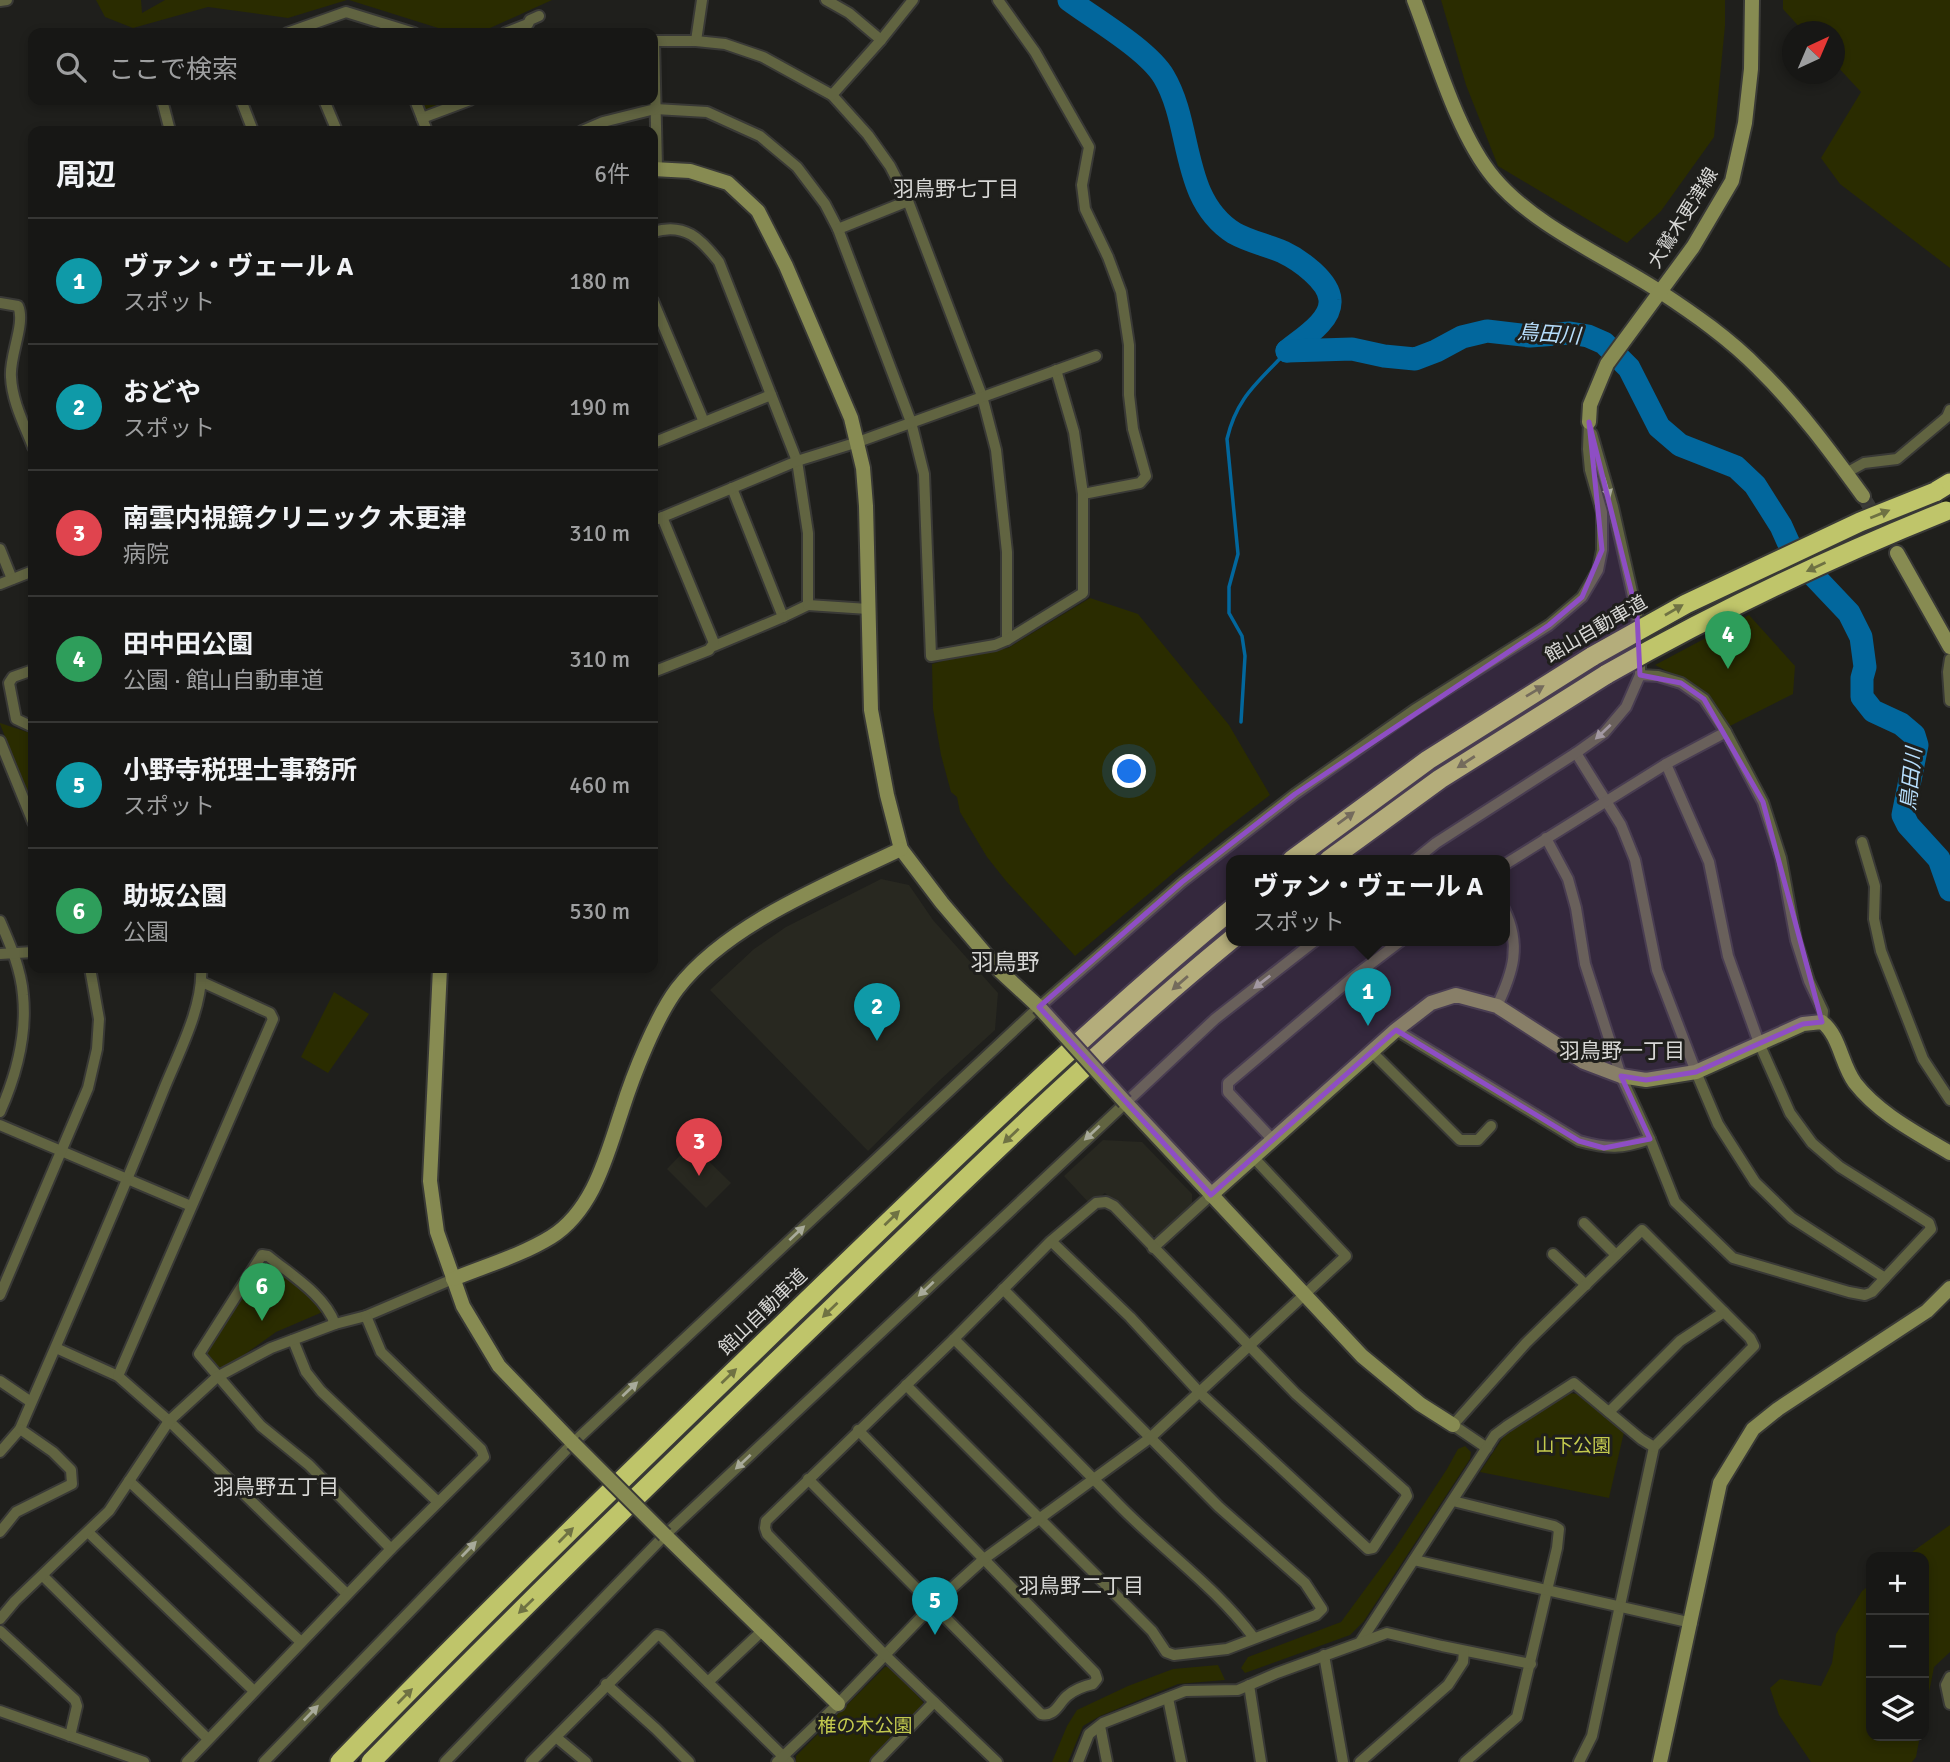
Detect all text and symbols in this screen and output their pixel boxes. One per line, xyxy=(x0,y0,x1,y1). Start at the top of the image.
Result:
north arrow xyxy=(1782,21,1845,84)
search box xyxy=(28,28,658,105)
icon: search xyxy=(52,48,90,86)
text: ここで検索 xyxy=(108,54,238,86)
text: 周辺 xyxy=(56,157,116,194)
text: 6件 xyxy=(595,160,630,189)
street label: 大鷲木更津線 xyxy=(1643,163,1723,273)
district label: 羽鳥野七丁目 xyxy=(893,176,1019,202)
text: ヴァン・ヴェール A xyxy=(123,251,353,283)
text: 1 xyxy=(73,267,85,296)
text: 180 m xyxy=(569,267,630,296)
text: スポット xyxy=(123,288,215,317)
water label: 鳥田川 xyxy=(1517,319,1583,349)
text: おどや xyxy=(123,377,201,409)
text: 2 xyxy=(73,393,85,422)
text: 190 m xyxy=(569,393,630,422)
text: スポット xyxy=(123,414,215,443)
one-way arrow xyxy=(1603,478,1613,499)
text: 南雲内視鏡クリニック 木更津 xyxy=(123,503,467,535)
one-way arrow xyxy=(1870,508,1890,520)
text: 3 xyxy=(73,519,85,548)
text: 310 m xyxy=(569,519,630,548)
text: 病院 xyxy=(123,540,169,569)
one-way arrow xyxy=(1806,561,1826,573)
street label: 館山自動車道 xyxy=(1541,590,1651,668)
one-way arrow xyxy=(1664,604,1684,616)
pin: 4 xyxy=(1705,611,1751,669)
text: 田中田公園 xyxy=(123,629,253,661)
text: 4 xyxy=(73,645,85,674)
text: 310 m xyxy=(569,645,630,674)
text: 公園 · 館山自動車道 xyxy=(123,666,324,695)
one-way arrow xyxy=(1525,685,1544,698)
one-way arrow xyxy=(1595,723,1612,739)
water label: 鳥田川 xyxy=(1895,744,1927,812)
your location xyxy=(1112,754,1146,788)
text: 小野寺税理士事務所 xyxy=(123,755,357,787)
one-way arrow xyxy=(1456,756,1476,769)
text: 5 xyxy=(73,771,85,800)
text: 460 m xyxy=(569,771,630,800)
text: スポット xyxy=(123,792,215,821)
one-way arrow xyxy=(1337,812,1355,826)
popup xyxy=(1226,855,1510,946)
text: ヴァン・ヴェール A xyxy=(1253,871,1483,903)
text: 助坂公園 xyxy=(123,881,227,913)
text: 6 xyxy=(73,897,85,926)
text: 530 m xyxy=(569,897,630,926)
text: スポット xyxy=(1253,908,1345,937)
text: 公園 xyxy=(123,918,169,947)
district label: 羽鳥野 xyxy=(971,948,1040,977)
pin: 1 xyxy=(1345,968,1391,1026)
one-way arrow xyxy=(1171,975,1188,990)
one-way arrow xyxy=(1253,975,1271,989)
pin: 2 xyxy=(854,983,900,1041)
district label: 羽鳥野一丁目 xyxy=(1559,1038,1685,1064)
pin: 3 xyxy=(676,1118,722,1176)
one-way arrow xyxy=(1083,1125,1101,1141)
one-way arrow xyxy=(1002,1128,1020,1144)
one-way arrow xyxy=(883,1210,900,1226)
one-way arrow xyxy=(788,1226,805,1242)
pin: 6 xyxy=(239,1263,285,1321)
street label: 館山自動車道 xyxy=(714,1264,812,1360)
one-way arrow xyxy=(918,1281,935,1297)
one-way arrow xyxy=(821,1302,838,1319)
one-way arrow xyxy=(720,1368,737,1385)
one-way arrow xyxy=(621,1381,638,1397)
park label: 山下公園 xyxy=(1535,1434,1611,1458)
one-way arrow xyxy=(735,1453,752,1469)
district label: 羽鳥野五丁目 xyxy=(213,1474,339,1500)
one-way arrow xyxy=(558,1527,575,1544)
one-way arrow xyxy=(461,1541,478,1558)
map controls xyxy=(1866,1552,1929,1741)
button: + xyxy=(1866,1552,1929,1615)
district label: 羽鳥野二丁目 xyxy=(1018,1573,1144,1599)
pin: 5 xyxy=(912,1577,958,1635)
one-way arrow xyxy=(518,1597,535,1613)
button: − xyxy=(1866,1615,1929,1678)
button: layers xyxy=(1866,1678,1929,1741)
one-way arrow xyxy=(396,1687,413,1704)
one-way arrow xyxy=(303,1705,319,1722)
park label: 椎の木公園 xyxy=(817,1714,913,1738)

